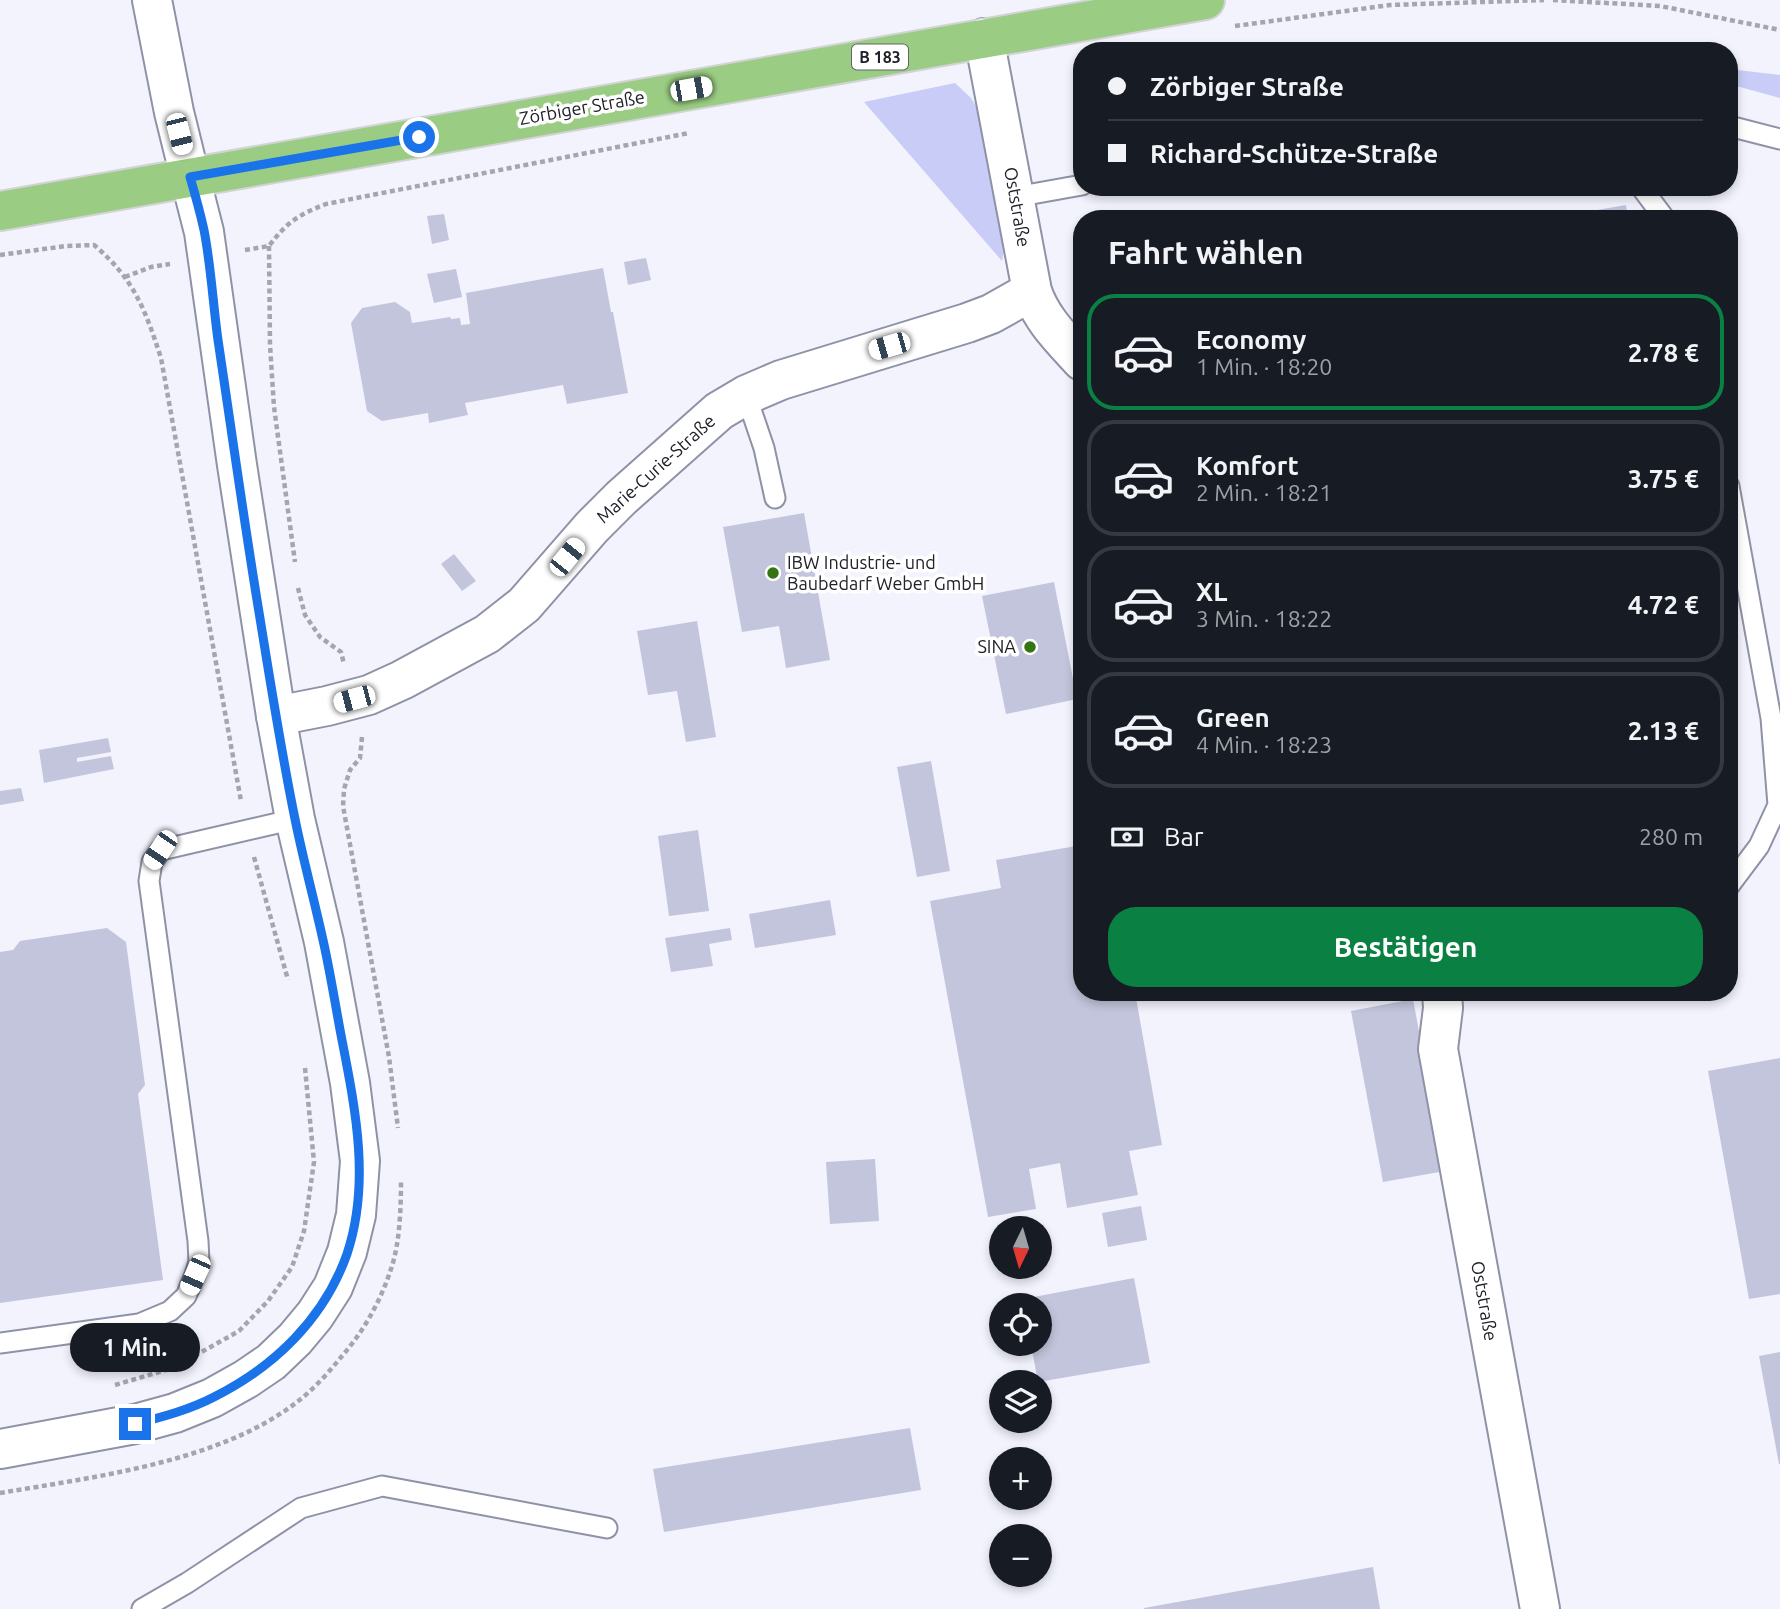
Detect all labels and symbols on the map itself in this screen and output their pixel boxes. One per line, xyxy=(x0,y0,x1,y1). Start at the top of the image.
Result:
road number: B 183 xyxy=(852,44,908,69)
car xyxy=(669,75,714,103)
street label: Zörbiger Straße xyxy=(518,86,646,128)
car xyxy=(164,111,195,157)
route start xyxy=(403,121,435,153)
street label: Oststraße xyxy=(1001,165,1035,248)
car xyxy=(866,330,913,362)
street label: Marie-Curie-Straße xyxy=(592,410,719,527)
car xyxy=(546,534,589,580)
place label: IBW Industrie- und Baubedarf Weber GmbH xyxy=(787,552,984,593)
marker: IBW Industrie- und Baubedarf Weber GmbH xyxy=(765,565,781,581)
place label: SINA xyxy=(977,636,1016,656)
marker: SINA xyxy=(1022,639,1038,655)
car xyxy=(331,683,378,715)
car xyxy=(140,827,181,873)
north arrow xyxy=(989,1216,1052,1279)
car xyxy=(177,1252,214,1298)
street label: Oststraße xyxy=(1468,1259,1502,1342)
callout: 1 Min. xyxy=(70,1322,200,1372)
route end xyxy=(119,1408,151,1440)

